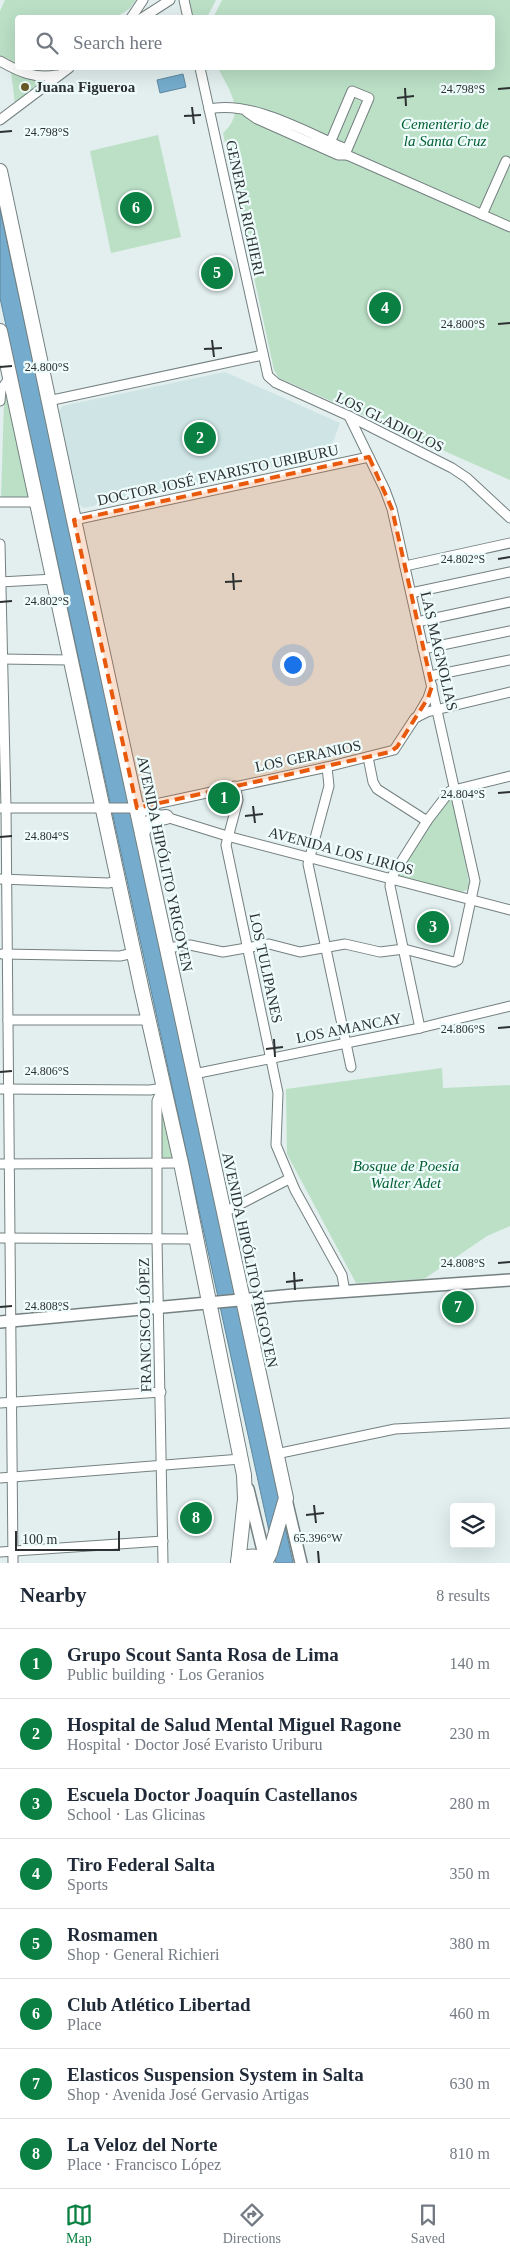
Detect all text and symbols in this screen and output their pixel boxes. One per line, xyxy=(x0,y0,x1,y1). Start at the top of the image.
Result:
search box xyxy=(15,15,495,70)
icon: search xyxy=(33,29,61,57)
text: Search here xyxy=(73,32,162,53)
place label: Juana Figueroa xyxy=(35,79,136,95)
marker: Juana Figueroa xyxy=(19,81,31,93)
text: 24.798°S xyxy=(441,82,485,96)
park label: Cementerio de la Santa Cruz xyxy=(401,116,489,149)
text: 24.798°S xyxy=(25,125,69,139)
street label: GENERAL RICHIERI xyxy=(223,139,267,277)
pin: 6 xyxy=(120,189,152,227)
pin: 5 xyxy=(201,254,233,292)
pin: 4 xyxy=(369,289,401,327)
text: 24.800°S xyxy=(441,317,485,331)
text: 24.800°S xyxy=(25,360,69,374)
street label: LOS GLADIOLOS xyxy=(333,389,447,455)
pin: 2 xyxy=(184,419,216,457)
street label: DOCTOR JOSÉ EVARISTO URIBURU xyxy=(96,442,340,508)
text: 24.802°S xyxy=(441,552,485,566)
street label: LAS MAGNOLIAS xyxy=(417,590,461,712)
text: 24.802°S xyxy=(25,594,69,608)
your location xyxy=(280,652,306,678)
street label: LOS GERANIOS xyxy=(254,737,362,775)
street label: AVENIDA HIPÓLITO YRIGOYEN xyxy=(134,755,196,973)
pin: 1 xyxy=(208,779,240,817)
text: 24.804°S xyxy=(441,787,485,801)
street label: AVENIDA LOS LIRIOS xyxy=(267,824,415,878)
text: 24.804°S xyxy=(25,829,69,843)
pin: 3 xyxy=(417,908,449,946)
street label: LOS TULIPANES xyxy=(247,912,285,1024)
street label: LOS AMANCAY xyxy=(295,1010,403,1046)
text: 24.806°S xyxy=(441,1022,485,1036)
text: 24.806°S xyxy=(25,1064,69,1078)
street label: AVENIDA HIPÓLITO YRIGOYEN xyxy=(219,1151,281,1369)
park label: Bosque de Poesía Walter Adet xyxy=(353,1158,459,1191)
text: 24.808°S xyxy=(441,1256,485,1270)
street label: FRANCISCO LÓPEZ xyxy=(136,1258,154,1392)
pin: 7 xyxy=(442,1288,474,1326)
text: 24.808°S xyxy=(25,1299,69,1313)
pin: 8 xyxy=(180,1499,212,1537)
map controls xyxy=(450,1503,495,1548)
button: layers xyxy=(450,1503,495,1548)
scale bar xyxy=(15,1528,120,1551)
text: 65.396°W xyxy=(293,1531,343,1545)
text: 100 m xyxy=(22,1532,57,1547)
text: Nearby xyxy=(20,1583,87,1607)
text: 8 results xyxy=(436,1587,490,1604)
text: Grupo Scout Santa Rosa de Lima xyxy=(67,1644,339,1665)
text: 1 xyxy=(32,1655,40,1672)
text: 140 m xyxy=(450,1655,490,1672)
text: Public building · Los Geranios xyxy=(67,1666,264,1683)
text: Hospital de Salud Mental Miguel Ragone xyxy=(67,1714,401,1735)
text: 2 xyxy=(32,1725,40,1742)
text: 230 m xyxy=(450,1725,490,1742)
text: Hospital · Doctor José Evaristo Uriburu xyxy=(67,1736,323,1753)
text: Escuela Doctor Joaquín Castellanos xyxy=(67,1784,357,1805)
text: 3 xyxy=(32,1795,40,1812)
text: 280 m xyxy=(450,1795,490,1812)
text: School · Las Glicinas xyxy=(67,1806,205,1823)
text: Tiro Federal Salta xyxy=(67,1854,215,1875)
text: 4 xyxy=(32,1865,40,1882)
text: 350 m xyxy=(450,1865,490,1882)
text: Sports xyxy=(67,1876,108,1893)
text: Rosmamen xyxy=(67,1924,158,1945)
text: 5 xyxy=(32,1935,40,1952)
text: 380 m xyxy=(450,1935,490,1952)
text: Shop · General Richieri xyxy=(67,1946,219,1963)
text: Club Atlético Libertad xyxy=(67,1994,251,2015)
text: 6 xyxy=(32,2005,40,2022)
text: 460 m xyxy=(450,2005,490,2022)
text: Place xyxy=(67,2016,102,2033)
text: Elasticos Suspension System in Salta xyxy=(67,2064,364,2085)
text: 7 xyxy=(32,2075,40,2092)
text: 630 m xyxy=(450,2075,490,2092)
text: Shop · Avenida José Gervasio Artigas xyxy=(67,2086,309,2103)
text: La Veloz del Norte xyxy=(67,2134,217,2155)
text: 8 xyxy=(32,2145,40,2162)
text: 810 m xyxy=(450,2145,490,2162)
text: Place · Francisco López xyxy=(67,2156,221,2173)
tab: Map xyxy=(65,2201,93,2247)
tab: Directions xyxy=(223,2201,281,2247)
tab: Saved xyxy=(411,2201,445,2247)

